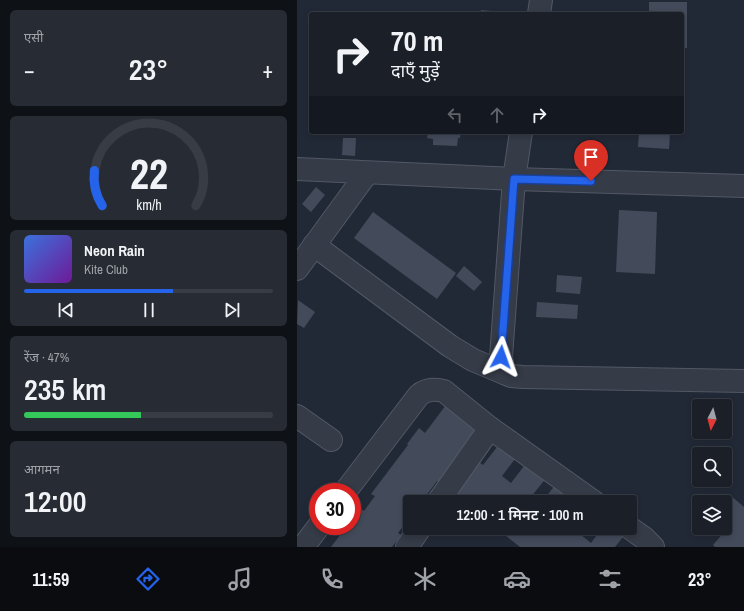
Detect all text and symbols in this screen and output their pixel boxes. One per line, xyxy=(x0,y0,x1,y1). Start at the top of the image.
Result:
text: 70 m xyxy=(391,22,443,60)
icon: right xyxy=(325,28,377,80)
text: एसी xyxy=(24,29,43,46)
text: 23° xyxy=(129,49,168,89)
text: − xyxy=(24,55,35,85)
text: + xyxy=(262,55,273,85)
text: दाएँ मुड़ें xyxy=(391,58,440,83)
icon: left xyxy=(444,104,466,126)
icon: ahead xyxy=(486,104,508,126)
icon: right xyxy=(528,104,550,126)
pin xyxy=(574,140,608,181)
text: 22 xyxy=(130,146,167,202)
icon: arrive xyxy=(580,146,602,168)
text: km/h xyxy=(136,194,161,213)
text: Neon Rain xyxy=(84,240,145,261)
text: Kite Club xyxy=(84,261,128,278)
icon: previous xyxy=(55,299,77,321)
icon: pause xyxy=(138,299,160,321)
icon: next xyxy=(221,299,243,321)
position arrow xyxy=(480,336,522,378)
text: रेंज · 47% xyxy=(24,349,69,366)
text: 235 km xyxy=(24,369,106,409)
north arrow xyxy=(692,399,732,439)
map controls xyxy=(692,399,732,535)
button: search xyxy=(692,447,732,487)
text: आगमन xyxy=(24,461,60,478)
text: 12:00 xyxy=(24,481,86,521)
speed limit sign: 30 xyxy=(309,483,361,535)
button: layers xyxy=(692,495,732,535)
text: 12:00 · 1 मिनट · 100 m xyxy=(456,504,584,525)
icon: directions xyxy=(134,565,162,593)
icon: music xyxy=(226,565,254,593)
icon: phone xyxy=(318,565,346,593)
icon: climate xyxy=(411,565,439,593)
icon: car xyxy=(503,565,531,593)
icon: filters xyxy=(596,565,624,593)
text: 11:59 xyxy=(32,567,69,592)
text: 23° xyxy=(688,567,712,592)

